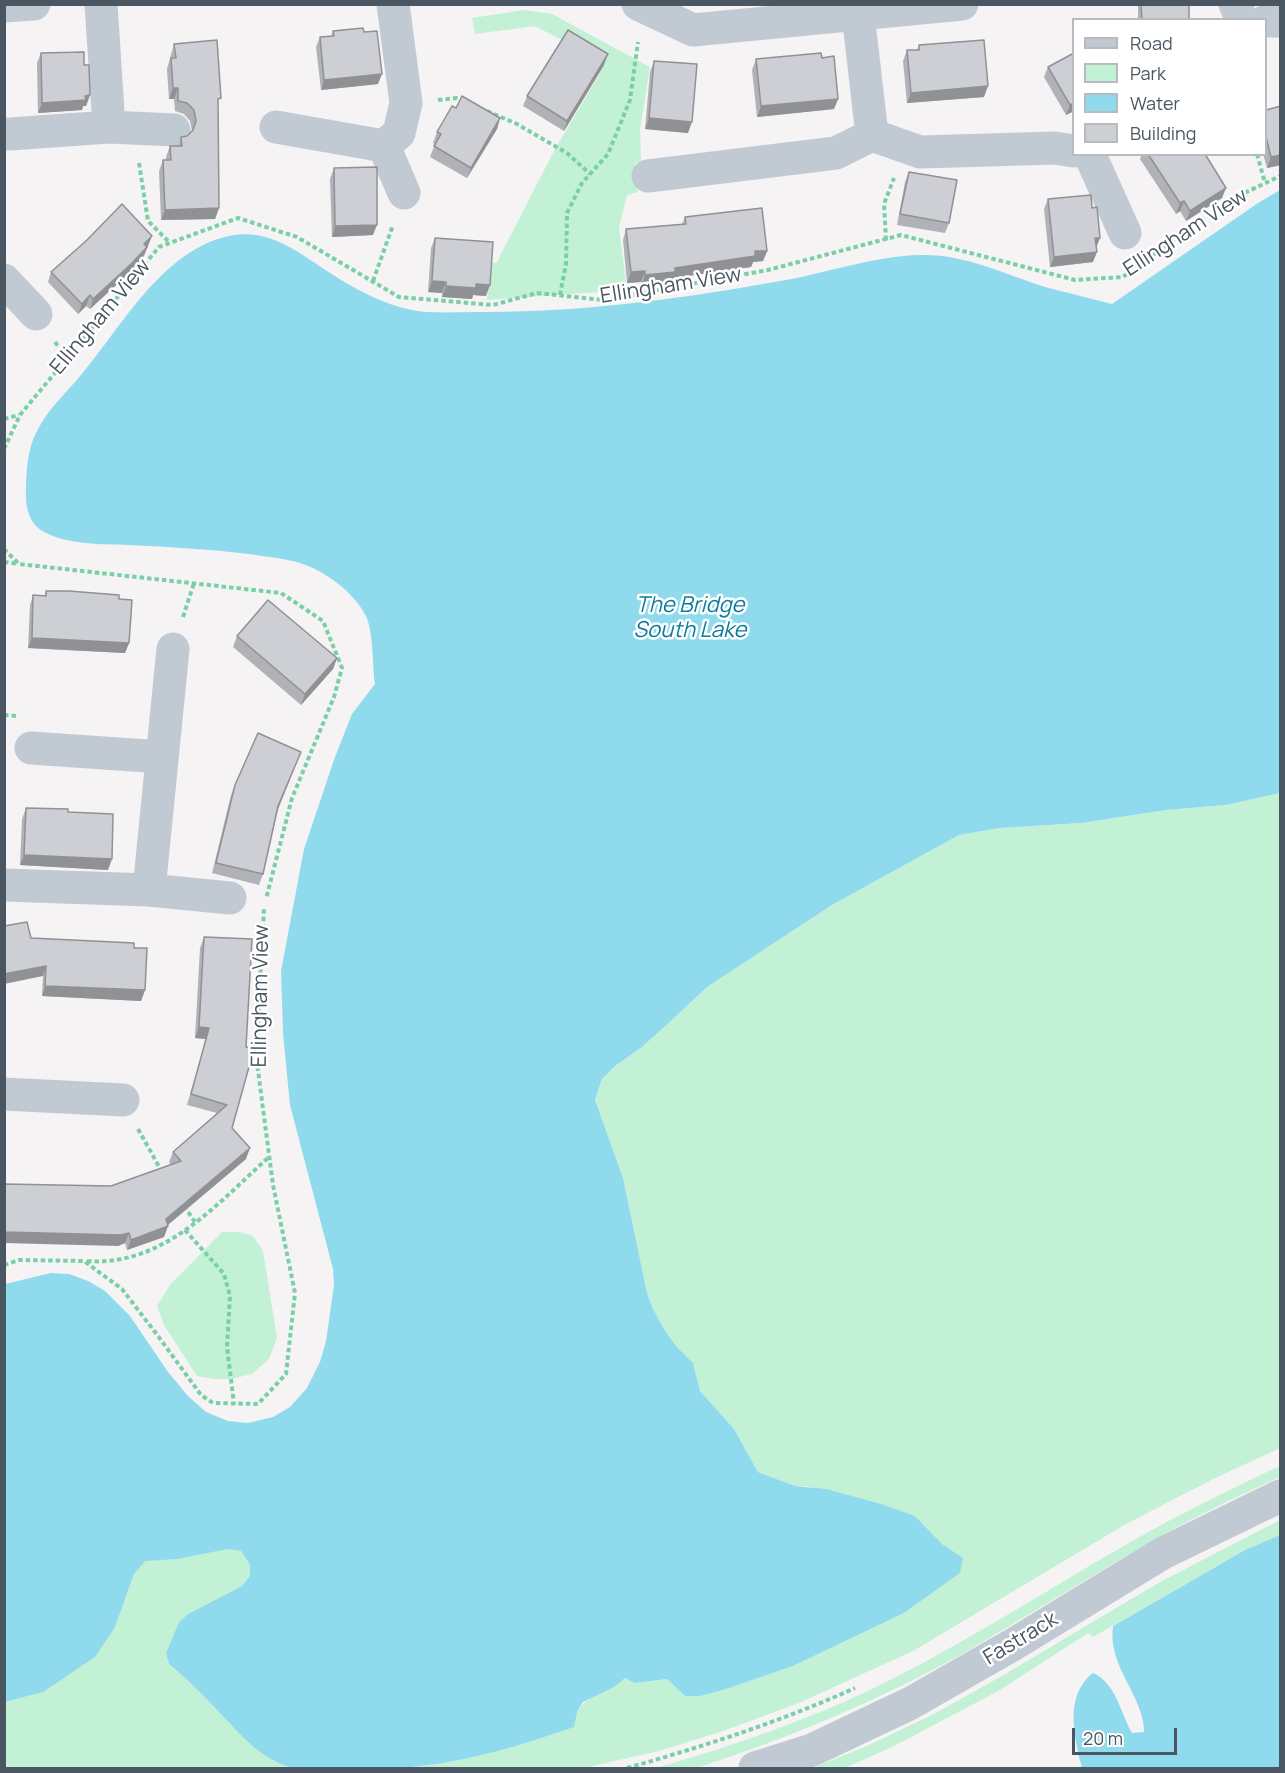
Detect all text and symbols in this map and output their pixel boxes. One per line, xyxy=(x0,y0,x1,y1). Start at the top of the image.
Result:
legend xyxy=(1072,18,1267,156)
text: Road xyxy=(1130,31,1173,55)
text: Park xyxy=(1130,61,1166,85)
text: Water xyxy=(1130,91,1180,115)
text: Building xyxy=(1130,121,1196,145)
street label: Ellingham View xyxy=(1119,184,1253,282)
street label: Ellingham View xyxy=(45,254,157,380)
street label: Ellingham View xyxy=(598,262,744,310)
water label: The Bridge South Lake xyxy=(634,593,746,644)
street label: Ellingham View xyxy=(247,924,275,1068)
street label: Fastrack xyxy=(979,1607,1063,1671)
scale bar xyxy=(1075,1716,1180,1754)
text: 20 m xyxy=(1083,1726,1123,1750)

